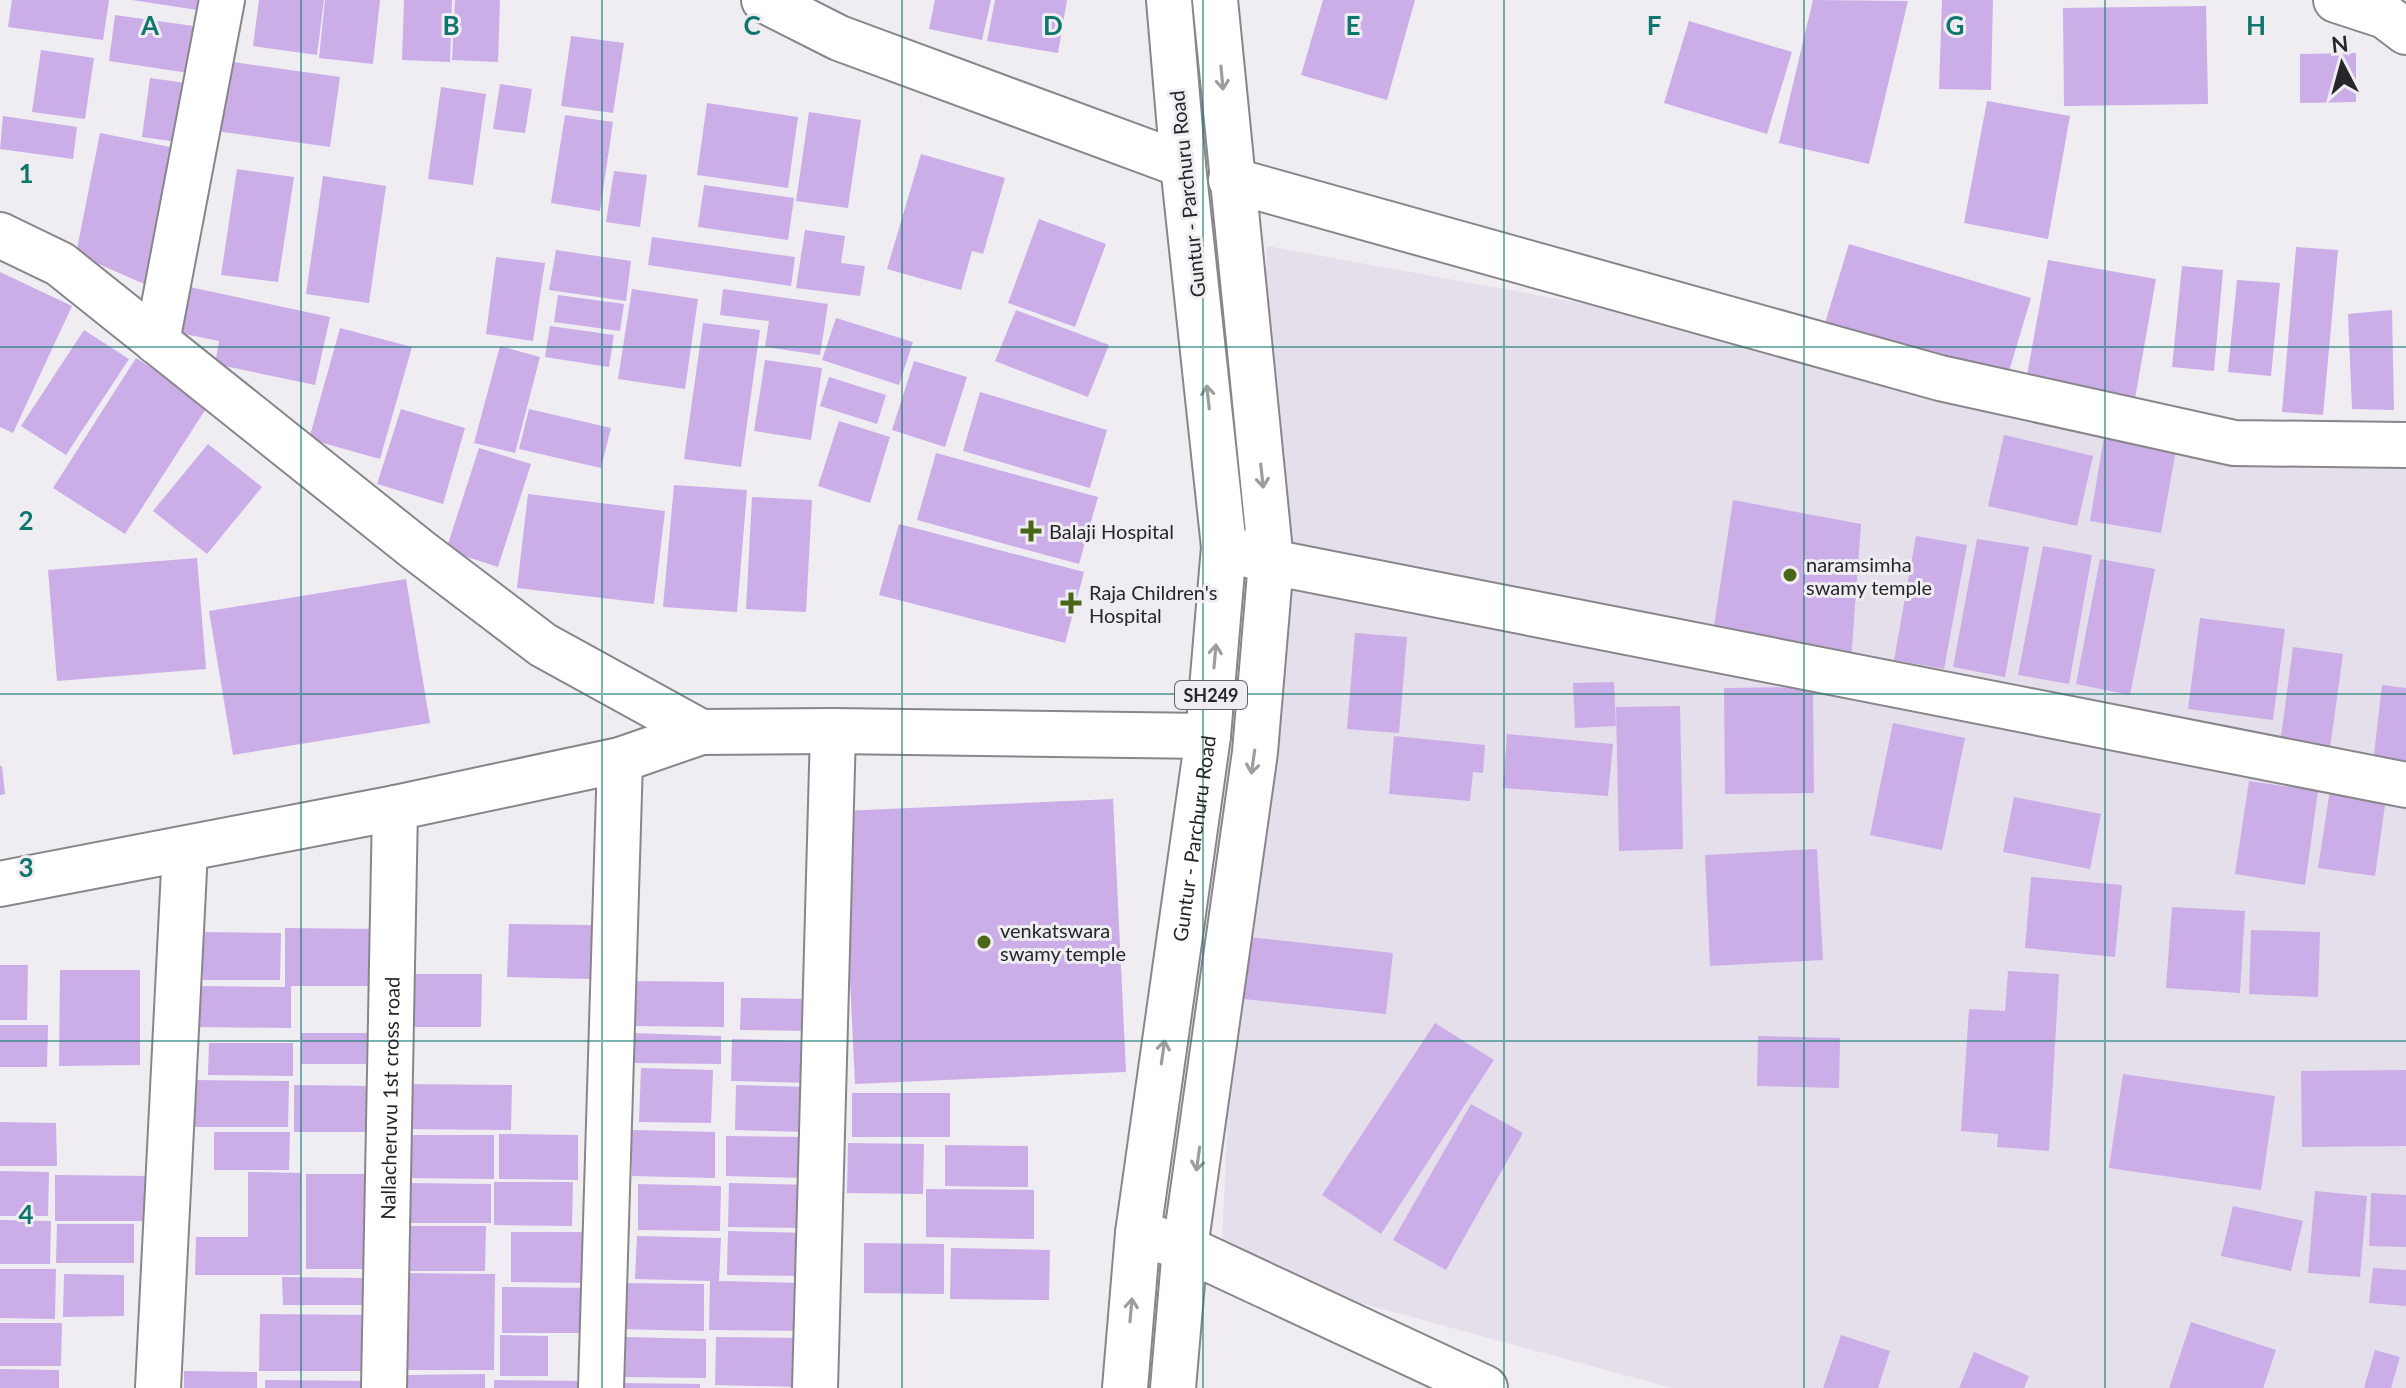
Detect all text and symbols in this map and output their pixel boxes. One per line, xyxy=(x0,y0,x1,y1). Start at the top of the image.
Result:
text: A xyxy=(140,9,160,41)
text: B xyxy=(442,9,460,41)
text: C xyxy=(743,9,761,41)
text: D xyxy=(1043,9,1063,41)
text: E xyxy=(1346,9,1360,41)
text: F xyxy=(1647,9,1661,41)
text: G xyxy=(1946,9,1964,41)
text: H xyxy=(2246,9,2266,41)
north arrow xyxy=(2302,24,2382,104)
text: N xyxy=(2330,29,2350,58)
one-way arrow xyxy=(1214,64,1229,91)
street label: Guntur - Parchuru Road xyxy=(1164,89,1210,299)
text: 1 xyxy=(18,157,34,189)
one-way arrow xyxy=(1201,384,1216,411)
one-way arrow xyxy=(1254,462,1269,489)
text: 2 xyxy=(18,504,34,536)
place label: Balaji Hospital xyxy=(1049,519,1174,543)
marker: Balaji Hospital xyxy=(1020,520,1042,542)
place label: naramsimha swamy temple xyxy=(1806,552,1932,599)
marker: naramsimha swamy temple xyxy=(1781,566,1799,584)
place label: Raja Children's Hospital xyxy=(1089,580,1217,627)
marker: Raja Children's Hospital xyxy=(1060,592,1082,614)
one-way arrow xyxy=(1208,643,1223,670)
road number: SH249 xyxy=(1175,681,1247,709)
street label: Guntur - Parchuru Road xyxy=(1167,734,1220,943)
one-way arrow xyxy=(1245,749,1260,774)
text: 3 xyxy=(18,851,34,883)
place label: venkatswara swamy temple xyxy=(1000,918,1126,965)
marker: venkatswara swamy temple xyxy=(975,933,993,951)
street label: Nallacheruvu 1st cross road xyxy=(375,976,404,1220)
one-way arrow xyxy=(1156,1040,1171,1065)
one-way arrow xyxy=(1190,1145,1205,1171)
text: 4 xyxy=(18,1198,34,1230)
one-way arrow xyxy=(1124,1297,1139,1324)

